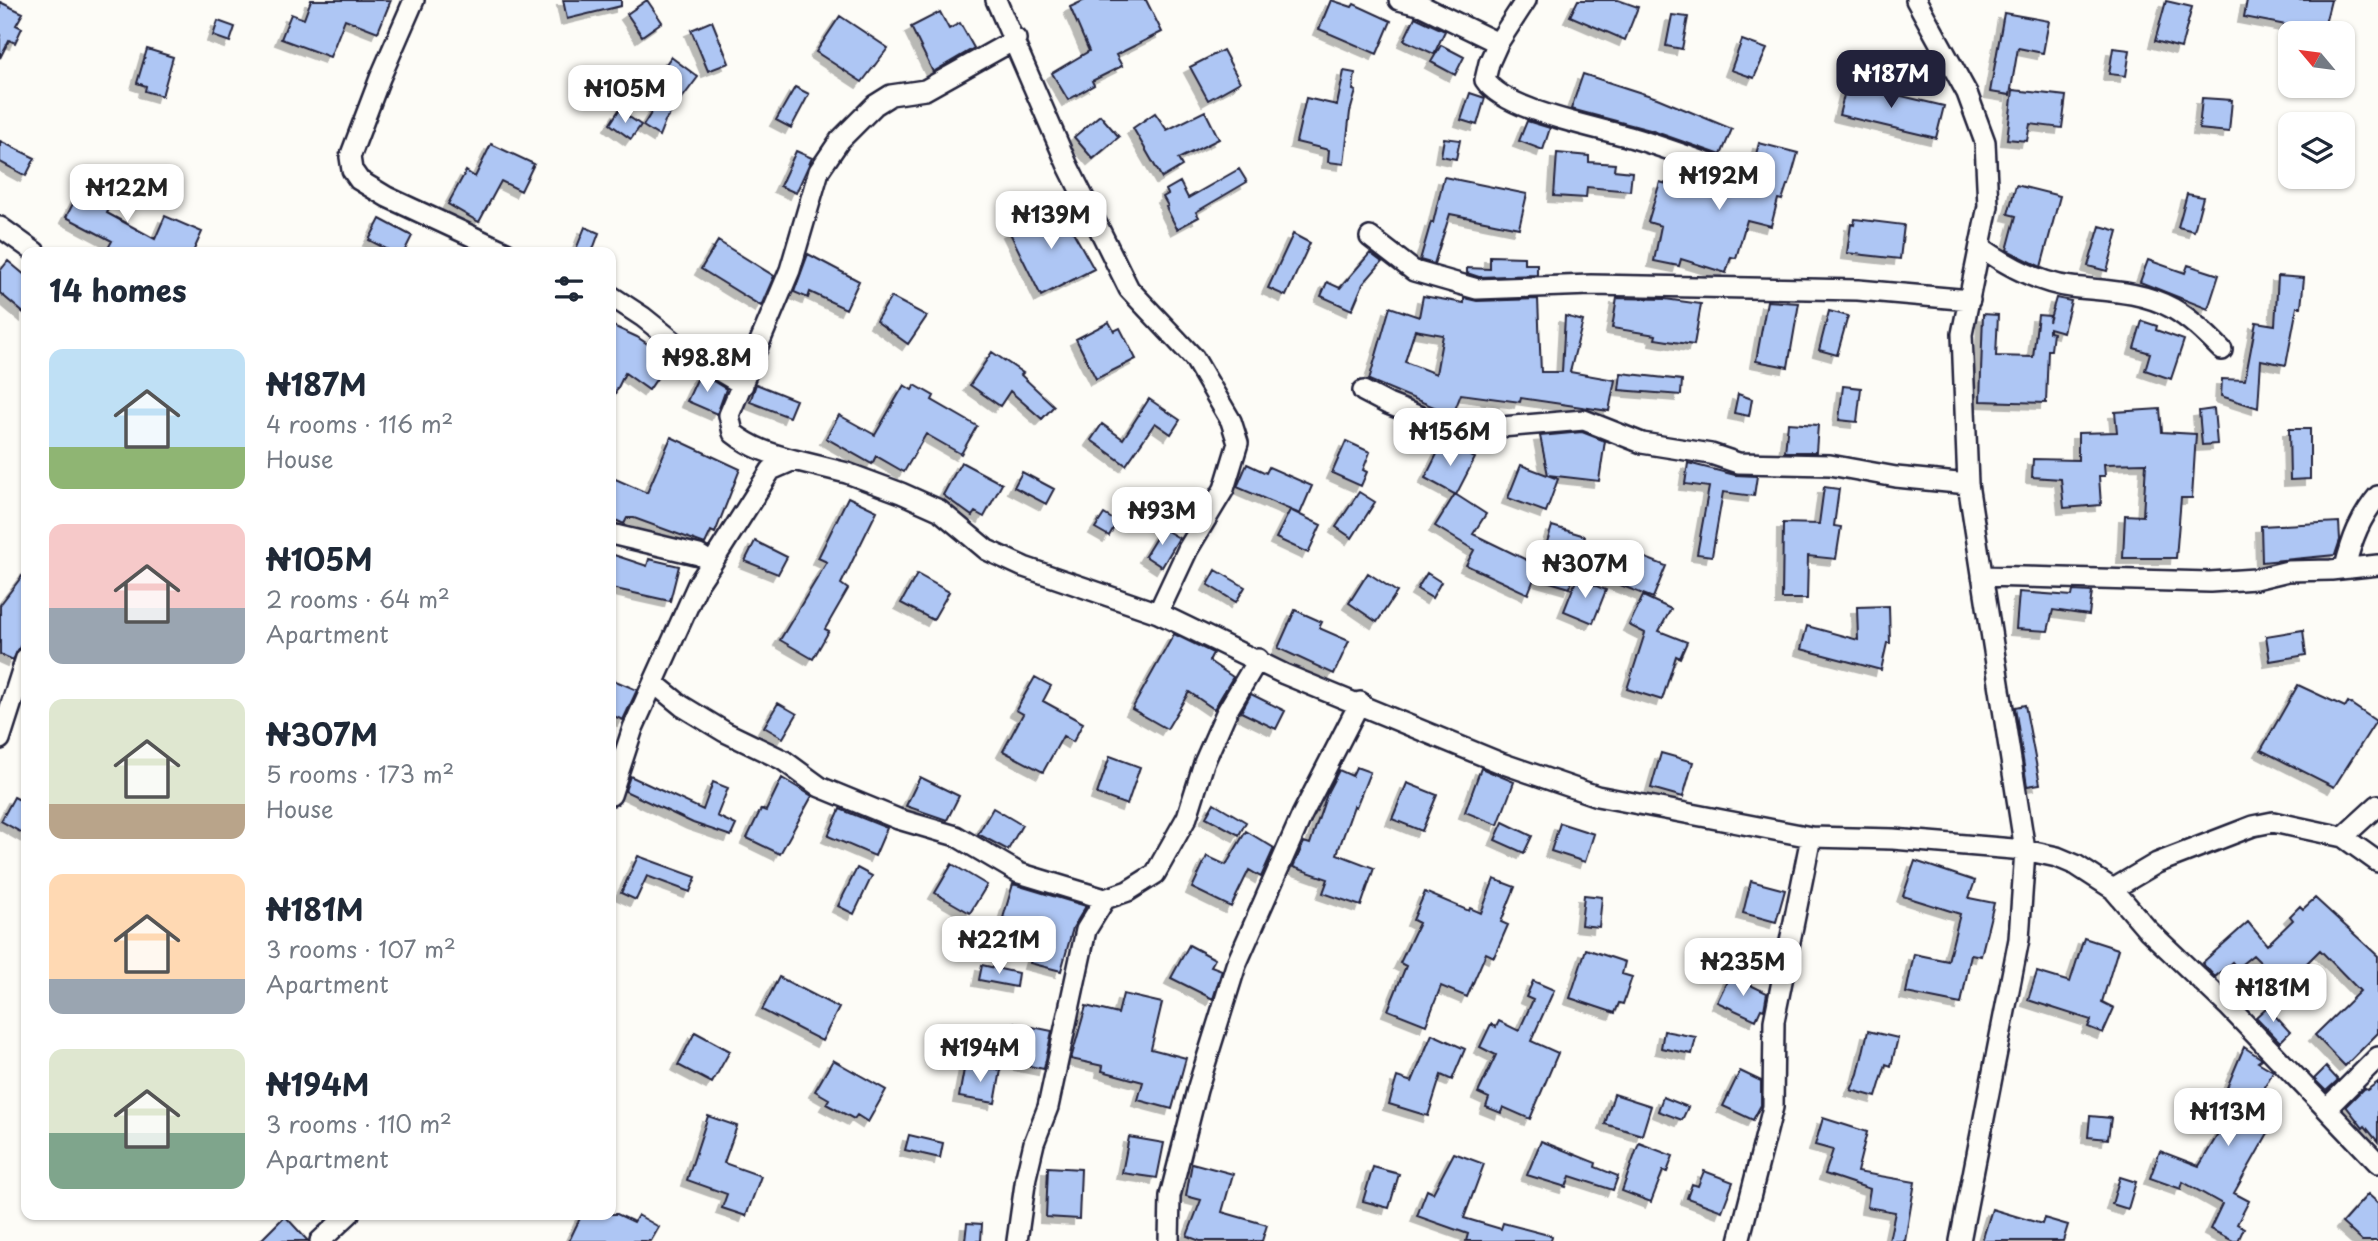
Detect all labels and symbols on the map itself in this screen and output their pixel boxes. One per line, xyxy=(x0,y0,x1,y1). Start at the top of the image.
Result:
north arrow xyxy=(2278,21,2356,98)
pin: ₦187M xyxy=(1842,50,1940,110)
pin: ₦105M xyxy=(576,66,674,125)
pin: ₦192M xyxy=(1670,152,1768,212)
pin: ₦122M xyxy=(78,164,176,224)
pin: ₦139M xyxy=(1002,191,1100,251)
pin: ₦98.8M xyxy=(650,334,764,394)
pin: ₦156M xyxy=(1401,408,1499,468)
pin: ₦93M xyxy=(1121,488,1203,547)
pin: ₦307M xyxy=(1536,540,1634,600)
pin: ₦221M xyxy=(950,916,1048,976)
pin: ₦235M xyxy=(1694,939,1792,998)
pin: ₦181M xyxy=(2224,964,2322,1024)
pin: ₦194M xyxy=(931,1024,1029,1084)
pin: ₦113M xyxy=(2179,1088,2277,1148)

